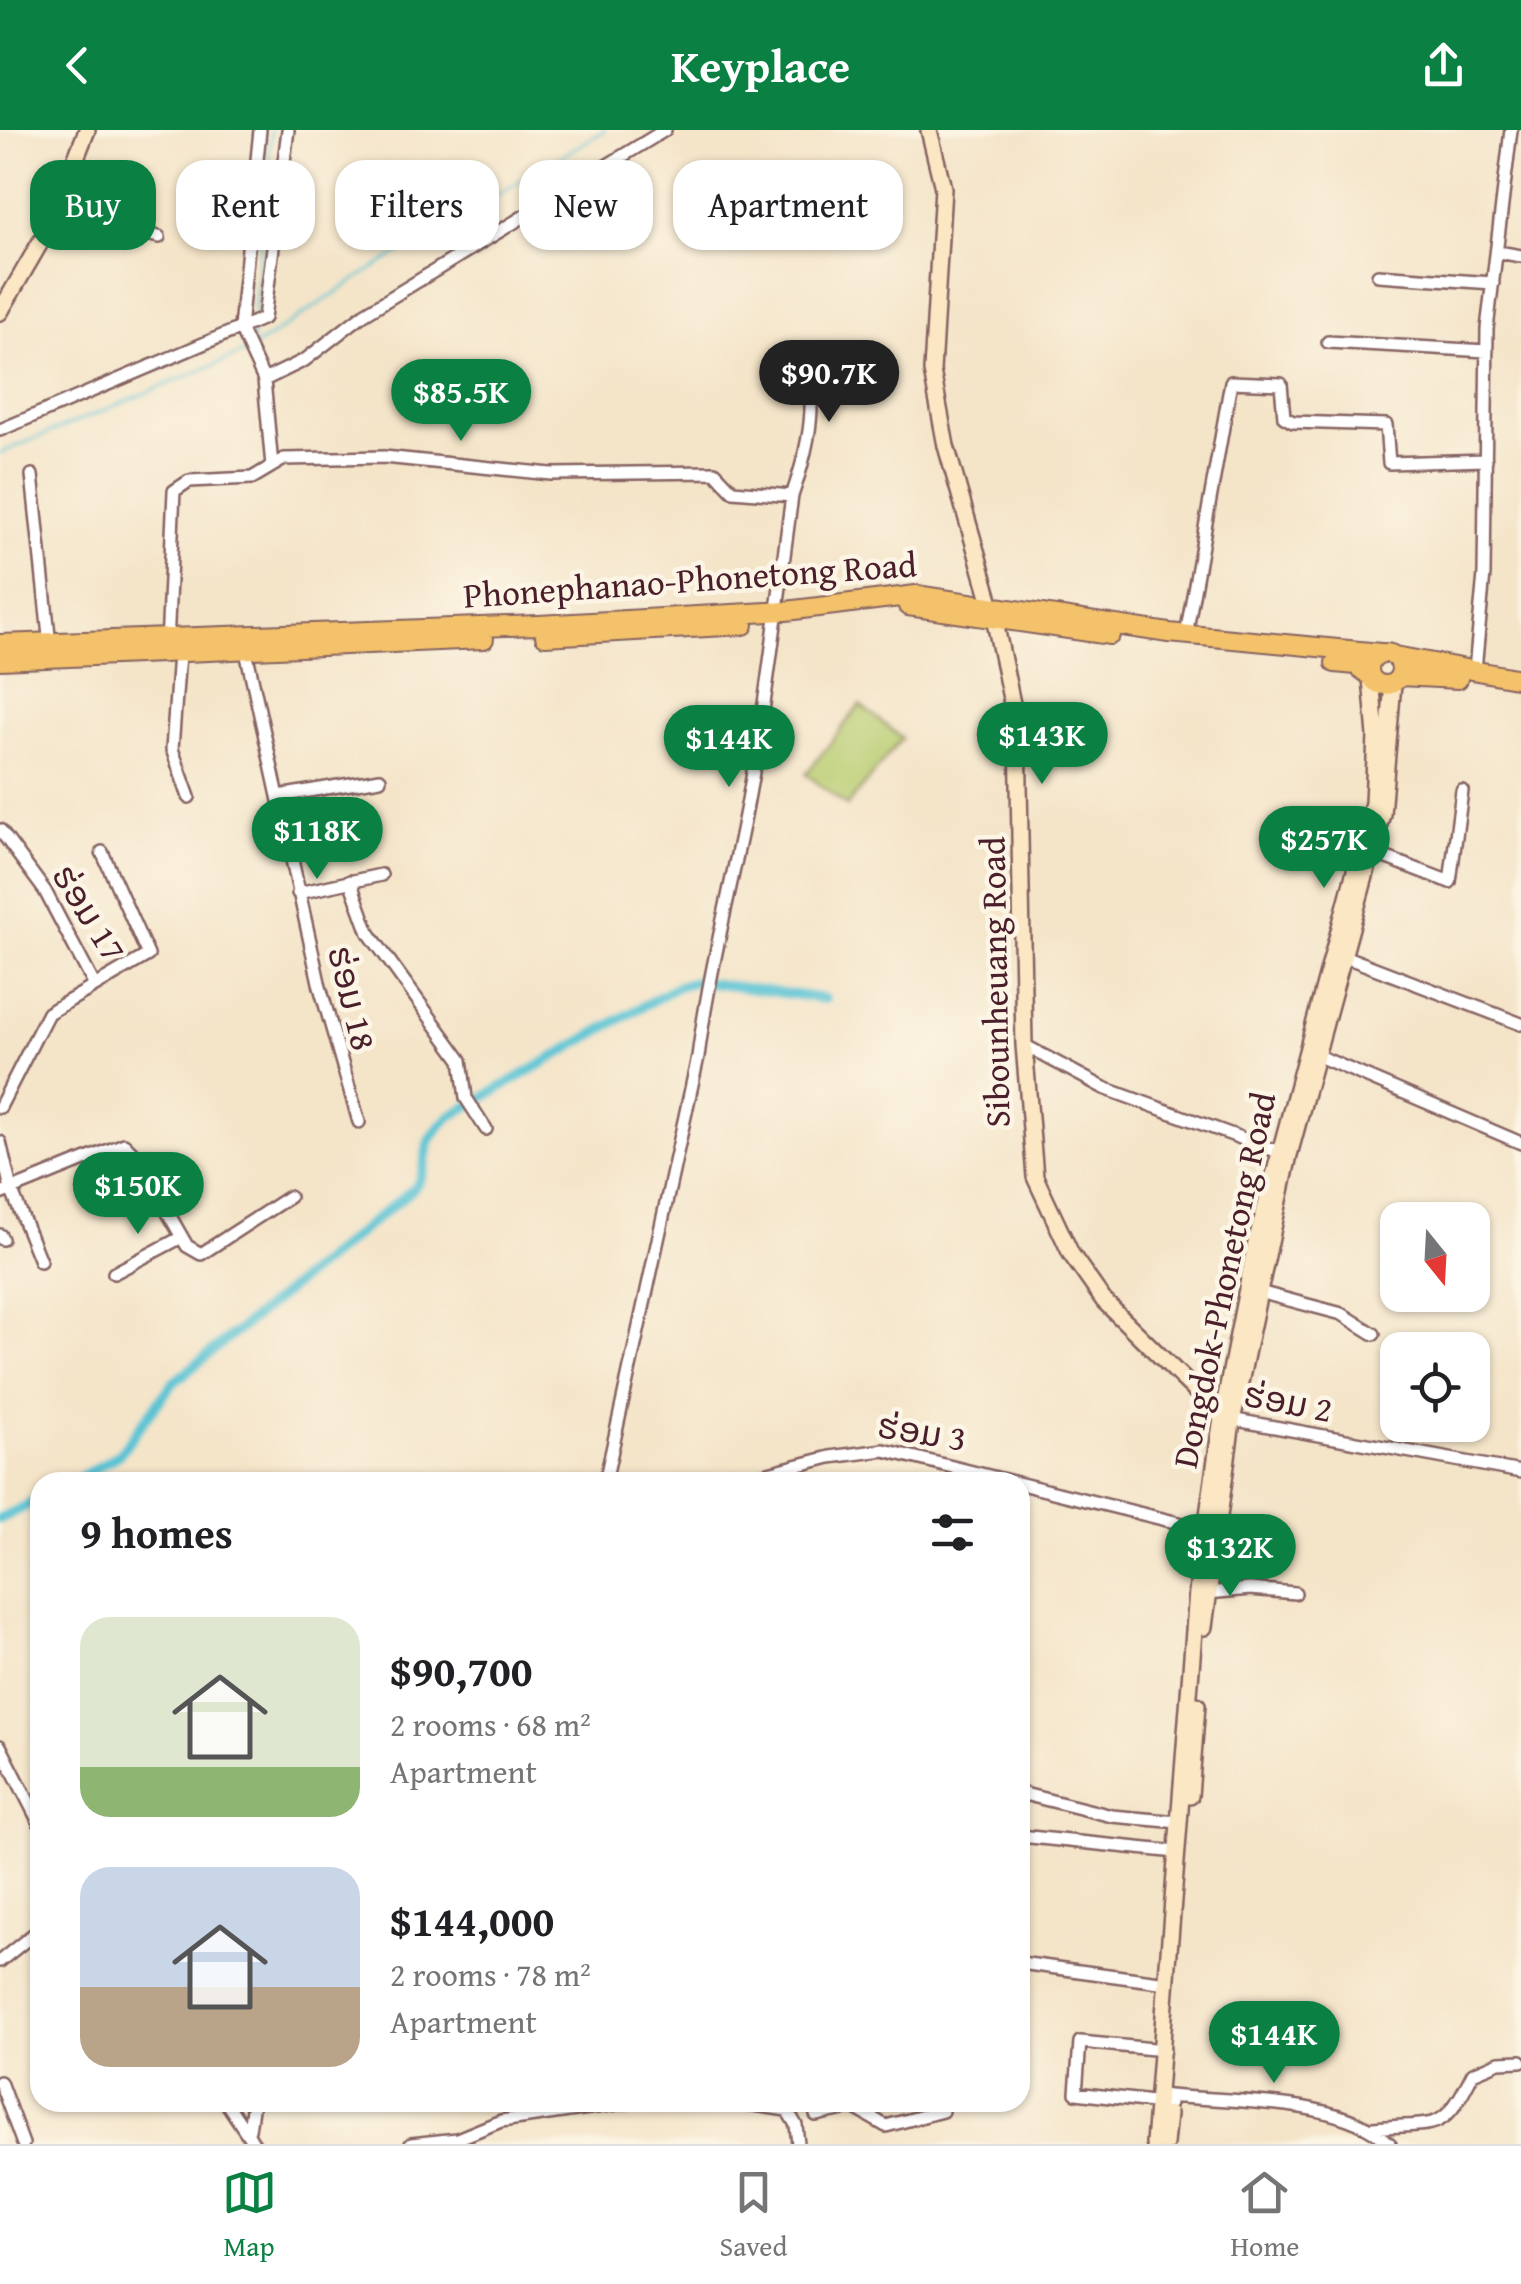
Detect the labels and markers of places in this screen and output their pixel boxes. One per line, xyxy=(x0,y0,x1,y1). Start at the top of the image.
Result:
pin: $90.7K xyxy=(748,340,910,425)
pin: $85.5K xyxy=(380,359,542,444)
pin: $143K xyxy=(972,702,1112,787)
pin: $144K xyxy=(659,705,799,790)
pin: $118K xyxy=(247,797,387,882)
pin: $257K xyxy=(1254,806,1394,891)
pin: $150K xyxy=(68,1152,208,1237)
pin: $132K xyxy=(1160,1514,1300,1599)
pin: $144K xyxy=(1204,2001,1344,2086)

